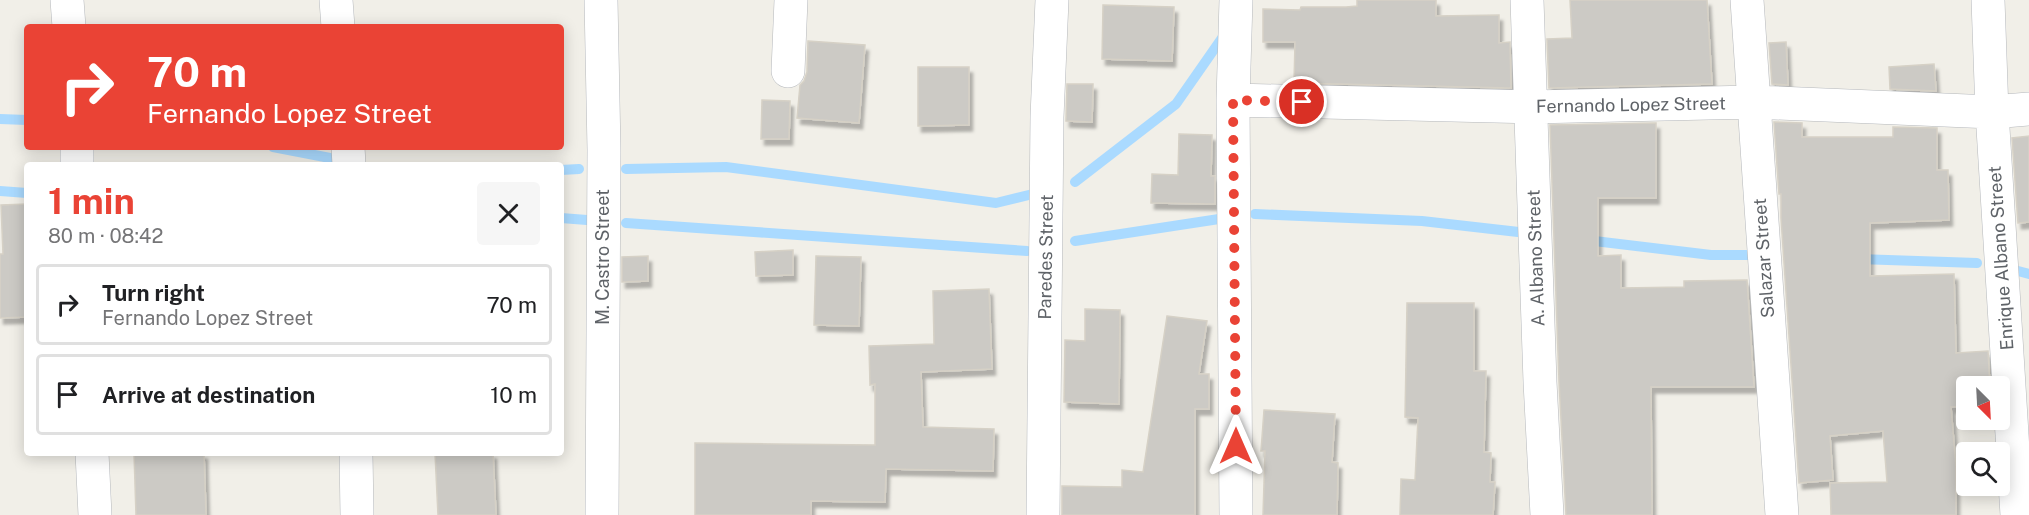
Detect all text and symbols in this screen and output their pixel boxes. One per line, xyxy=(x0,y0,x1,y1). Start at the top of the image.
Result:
text: 70 m xyxy=(147,47,247,96)
icon: right xyxy=(48,48,126,126)
pin xyxy=(1276,76,1327,127)
icon: arrive xyxy=(1285,85,1318,118)
street label: Fernando Lopez Street xyxy=(1536,92,1726,117)
text: Fernando Lopez Street xyxy=(147,97,432,129)
street label: Enrique Albano Street xyxy=(1984,165,2017,351)
text: 1 min xyxy=(48,180,135,222)
button: close xyxy=(477,182,540,245)
street label: M. Castro Street xyxy=(592,189,613,325)
street label: A. Albano Street xyxy=(1523,189,1548,327)
street label: Paredes Street xyxy=(1034,194,1057,320)
street label: Salazar Street xyxy=(1749,197,1778,319)
text: 80 m · 08:42 xyxy=(48,224,163,248)
text: Turn right xyxy=(102,280,205,306)
icon: right xyxy=(51,288,84,321)
text: 70 m xyxy=(486,292,537,318)
text: Fernando Lopez Street xyxy=(102,306,313,330)
north arrow xyxy=(1956,376,2010,430)
map controls xyxy=(1956,376,2010,496)
icon: arrive xyxy=(51,378,84,411)
text: Arrive at destination xyxy=(102,382,315,408)
text: 10 m xyxy=(490,382,537,408)
position arrow xyxy=(1204,414,1268,478)
button: search xyxy=(1956,442,2010,496)

